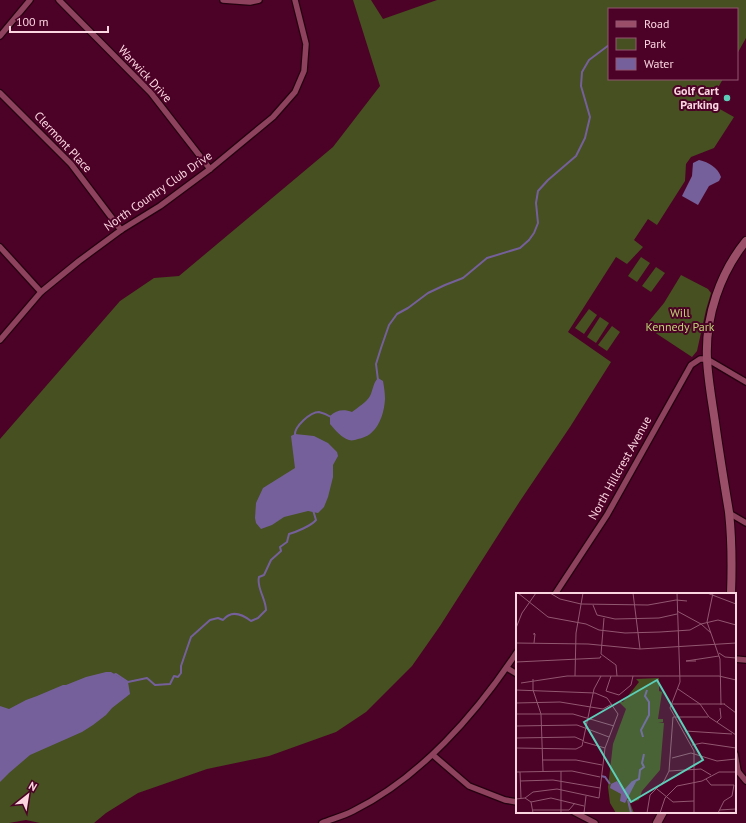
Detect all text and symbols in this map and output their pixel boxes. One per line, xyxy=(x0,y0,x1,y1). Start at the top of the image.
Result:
scale bar xyxy=(10,8,108,34)
legend xyxy=(608,8,738,80)
text: 100 m xyxy=(16,14,49,29)
text: Road xyxy=(644,16,669,31)
text: Park xyxy=(644,36,666,51)
street label: Warwick Drive xyxy=(115,42,176,105)
text: Water xyxy=(644,56,674,71)
place label: Golf Cart Parking xyxy=(674,83,720,112)
marker: Golf Cart Parking xyxy=(722,93,732,103)
street label: Clermont Place xyxy=(31,108,95,175)
street label: North Country Club Drive xyxy=(101,148,215,234)
park label: Will Kennedy Park xyxy=(646,305,715,334)
street label: North Hillcrest Avenue xyxy=(585,413,654,522)
inset map xyxy=(516,593,736,813)
north arrow xyxy=(8,775,48,815)
text: N xyxy=(26,778,40,794)

